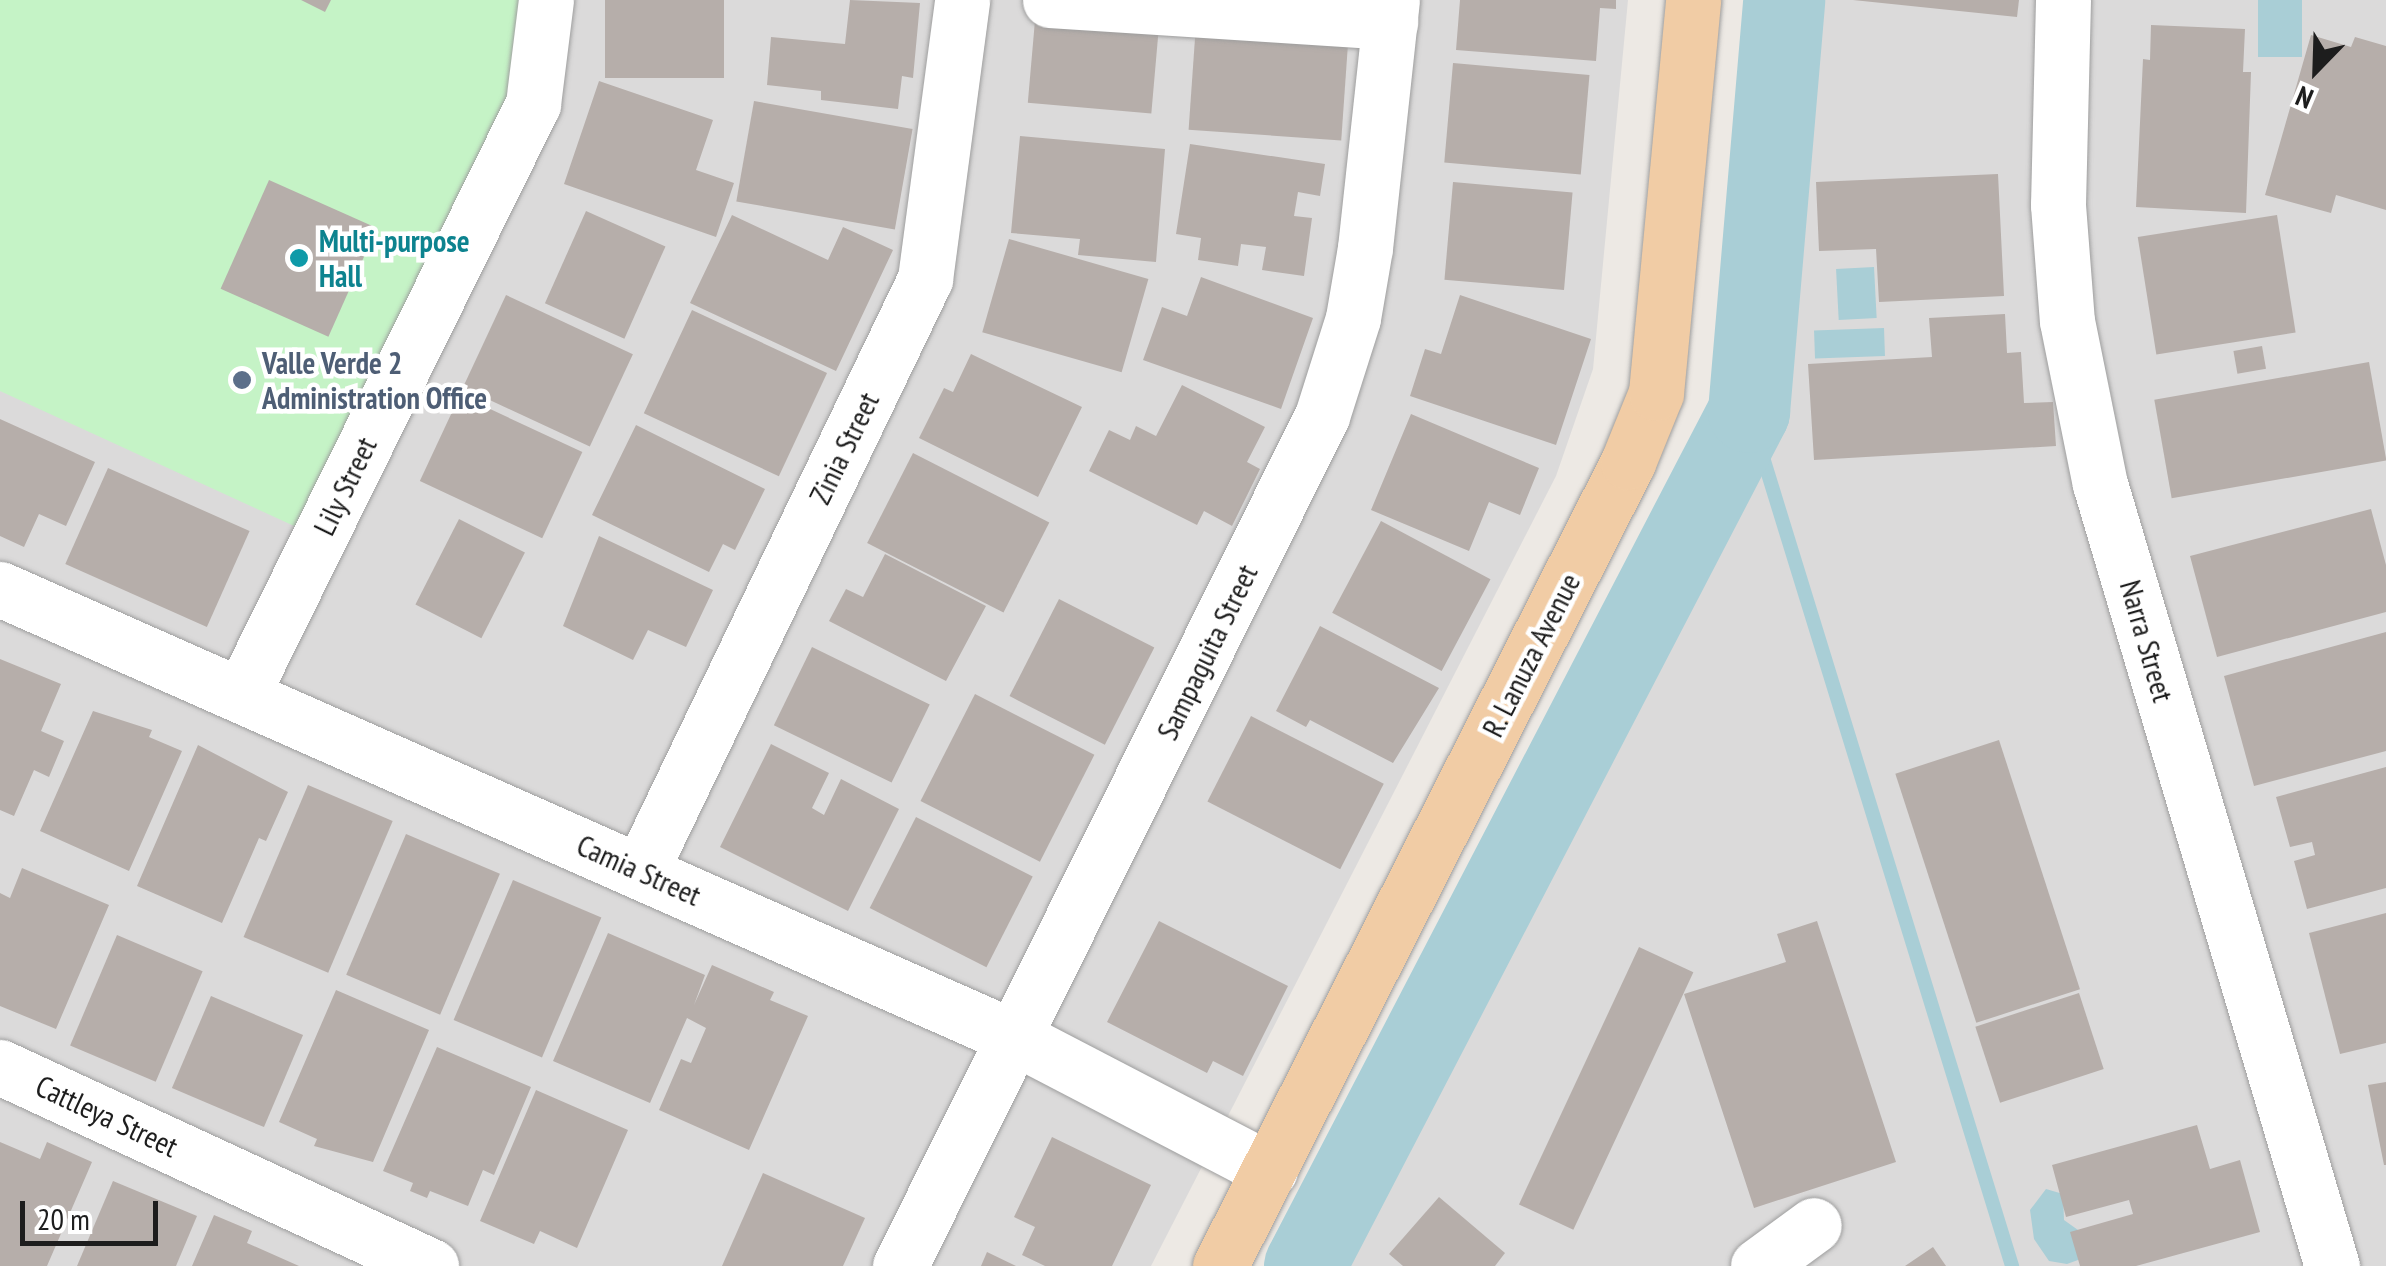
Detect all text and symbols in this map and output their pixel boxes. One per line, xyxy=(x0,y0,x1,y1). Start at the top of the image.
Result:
north arrow xyxy=(2266,20,2366,120)
text: N xyxy=(2290,78,2318,118)
place label: Multi-purpose Hall xyxy=(319,223,470,294)
marker: Multi-purpose Hall xyxy=(288,247,310,269)
place label: Valle Verde 2 Administration Office xyxy=(262,345,487,416)
marker: Valle Verde 2 Administration Office xyxy=(231,369,253,391)
street label: Zinia Street xyxy=(802,386,886,510)
street label: Lily Street xyxy=(306,431,384,541)
street label: Sampaguita Street xyxy=(1149,558,1265,746)
street label: R. Lanuza Avenue xyxy=(1474,566,1588,744)
street label: Narra Street xyxy=(2112,576,2182,706)
street label: Camia Street xyxy=(571,827,707,913)
street label: Cattleya Street xyxy=(30,1067,184,1165)
scale bar xyxy=(25,1181,162,1243)
text: 20 m xyxy=(37,1199,90,1238)

